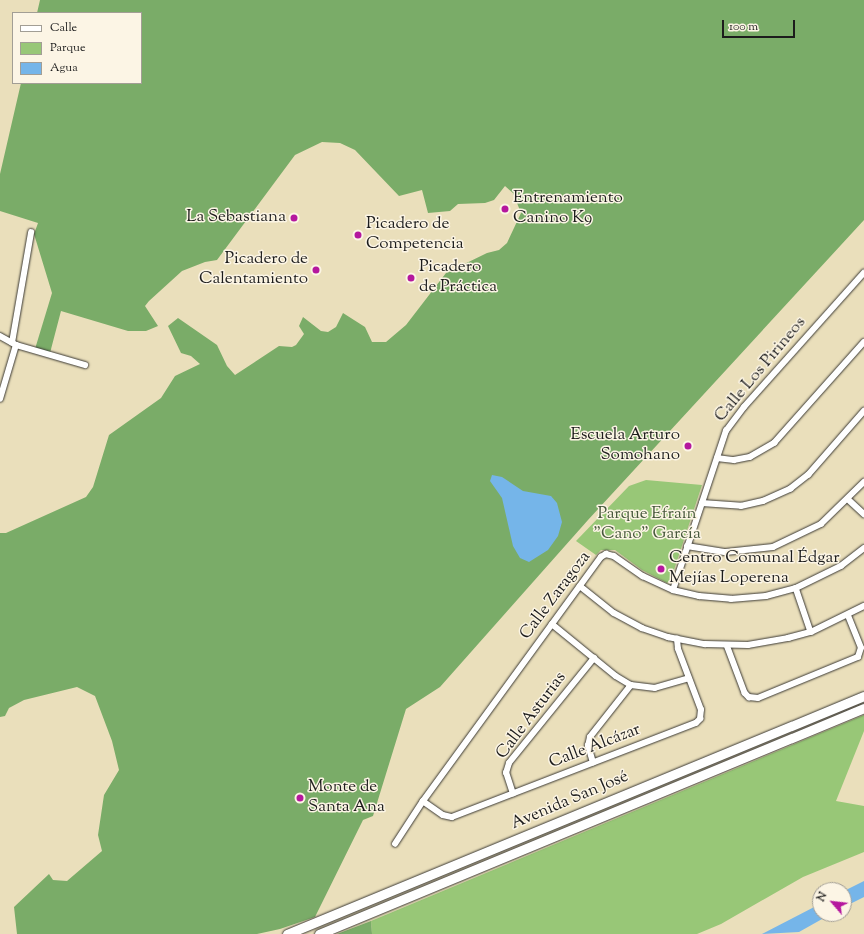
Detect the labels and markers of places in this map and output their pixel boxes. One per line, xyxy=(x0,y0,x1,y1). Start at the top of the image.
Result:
place label: Entrenamiento Canino K9 xyxy=(513,189,623,229)
marker: Entrenamiento Canino K9 xyxy=(500,204,510,214)
place label: La Sebastiana xyxy=(186,208,286,228)
marker: La Sebastiana xyxy=(289,213,299,223)
place label: Picadero de Competencia xyxy=(366,215,464,255)
marker: Picadero de Competencia xyxy=(353,230,363,240)
place label: Picadero de Calentamiento xyxy=(199,250,308,290)
place label: Picadero de Práctica xyxy=(419,258,497,298)
marker: Picadero de Calentamiento xyxy=(311,265,321,275)
marker: Picadero de Práctica xyxy=(406,273,416,283)
place label: Escuela Arturo Somohano xyxy=(570,426,680,466)
marker: Escuela Arturo Somohano xyxy=(683,441,693,451)
place label: Centro Comunal Édgar Mejías Loperena xyxy=(669,549,840,589)
marker: Centro Comunal Édgar Mejías Loperena xyxy=(656,564,666,574)
place label: Monte de Santa Ana xyxy=(308,778,385,818)
marker: Monte de Santa Ana xyxy=(295,793,305,803)

